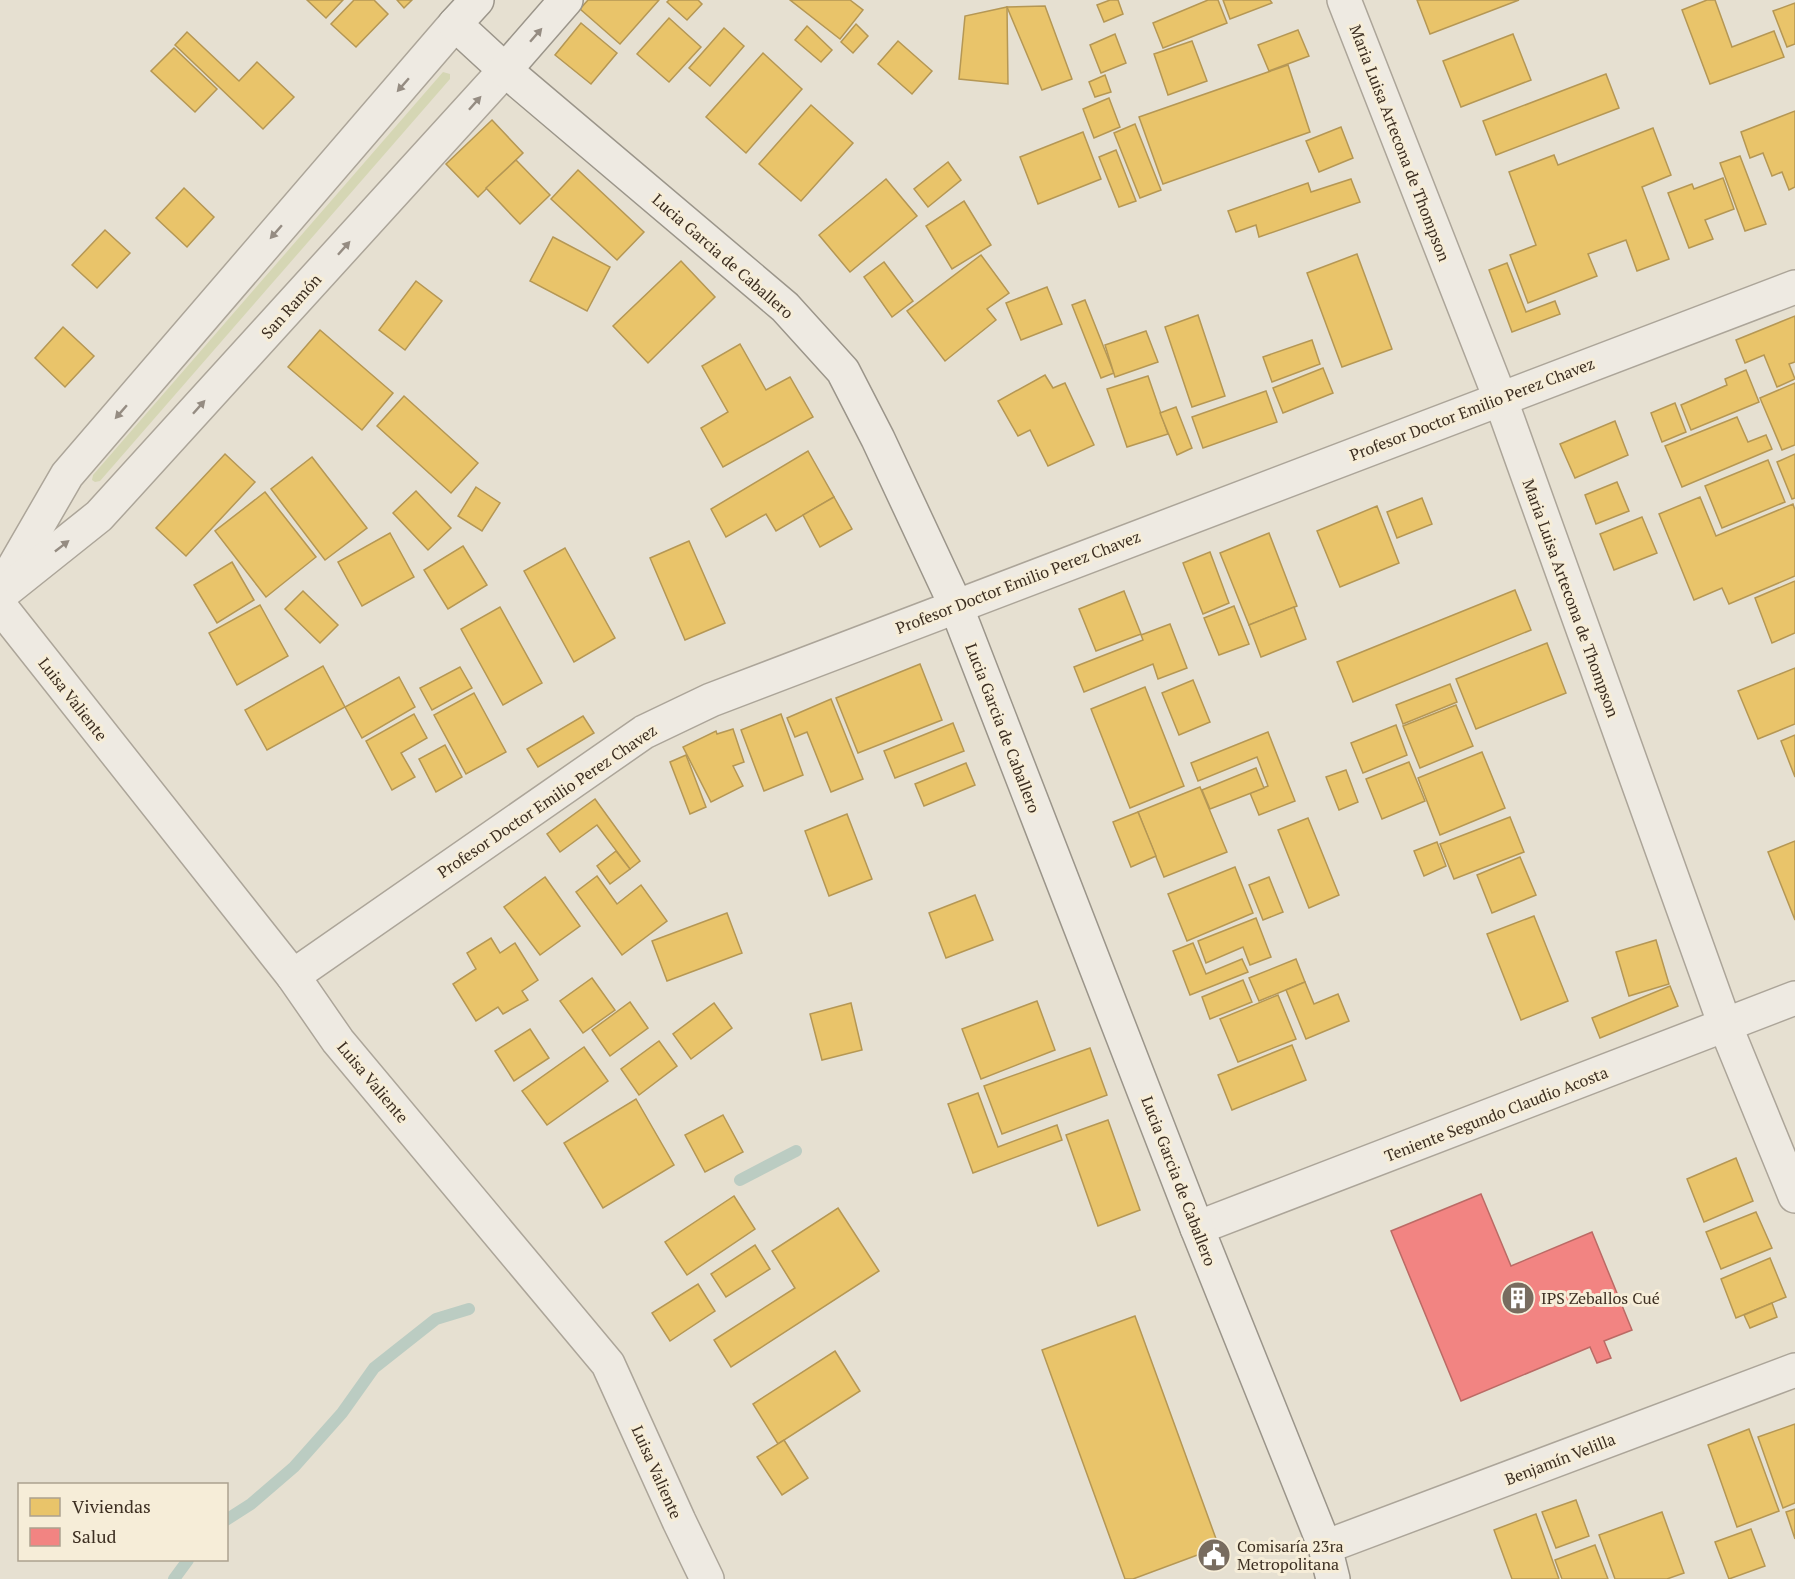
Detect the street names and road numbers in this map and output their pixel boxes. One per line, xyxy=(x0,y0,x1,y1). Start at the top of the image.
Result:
street label: Maria Luisa Artecona de Thompson xyxy=(1345,21,1456,265)
street label: Lucia Garcia de Caballero xyxy=(648,189,798,324)
street label: San Ramón xyxy=(256,268,326,343)
street label: Profesor Doctor Emilio Perez Chavez xyxy=(1347,352,1597,466)
street label: Maria Luisa Artecona de Thompson xyxy=(1518,476,1625,721)
street label: Profesor Doctor Emilio Perez Chavez xyxy=(893,525,1143,639)
street label: Lucia Garcia de Caballero xyxy=(960,640,1046,816)
street label: Luisa Valiente xyxy=(34,653,112,745)
street label: Profesor Doctor Emilio Perez Chavez xyxy=(433,719,661,883)
street label: Luisa Valiente xyxy=(332,1037,414,1127)
street label: Teniente Segundo Claudio Acosta xyxy=(1381,1061,1611,1167)
street label: Lucia Garcia de Caballero xyxy=(1136,1093,1222,1269)
street label: Luisa Valiente xyxy=(627,1422,687,1522)
street label: Benjamín Velilla xyxy=(1502,1428,1618,1490)

